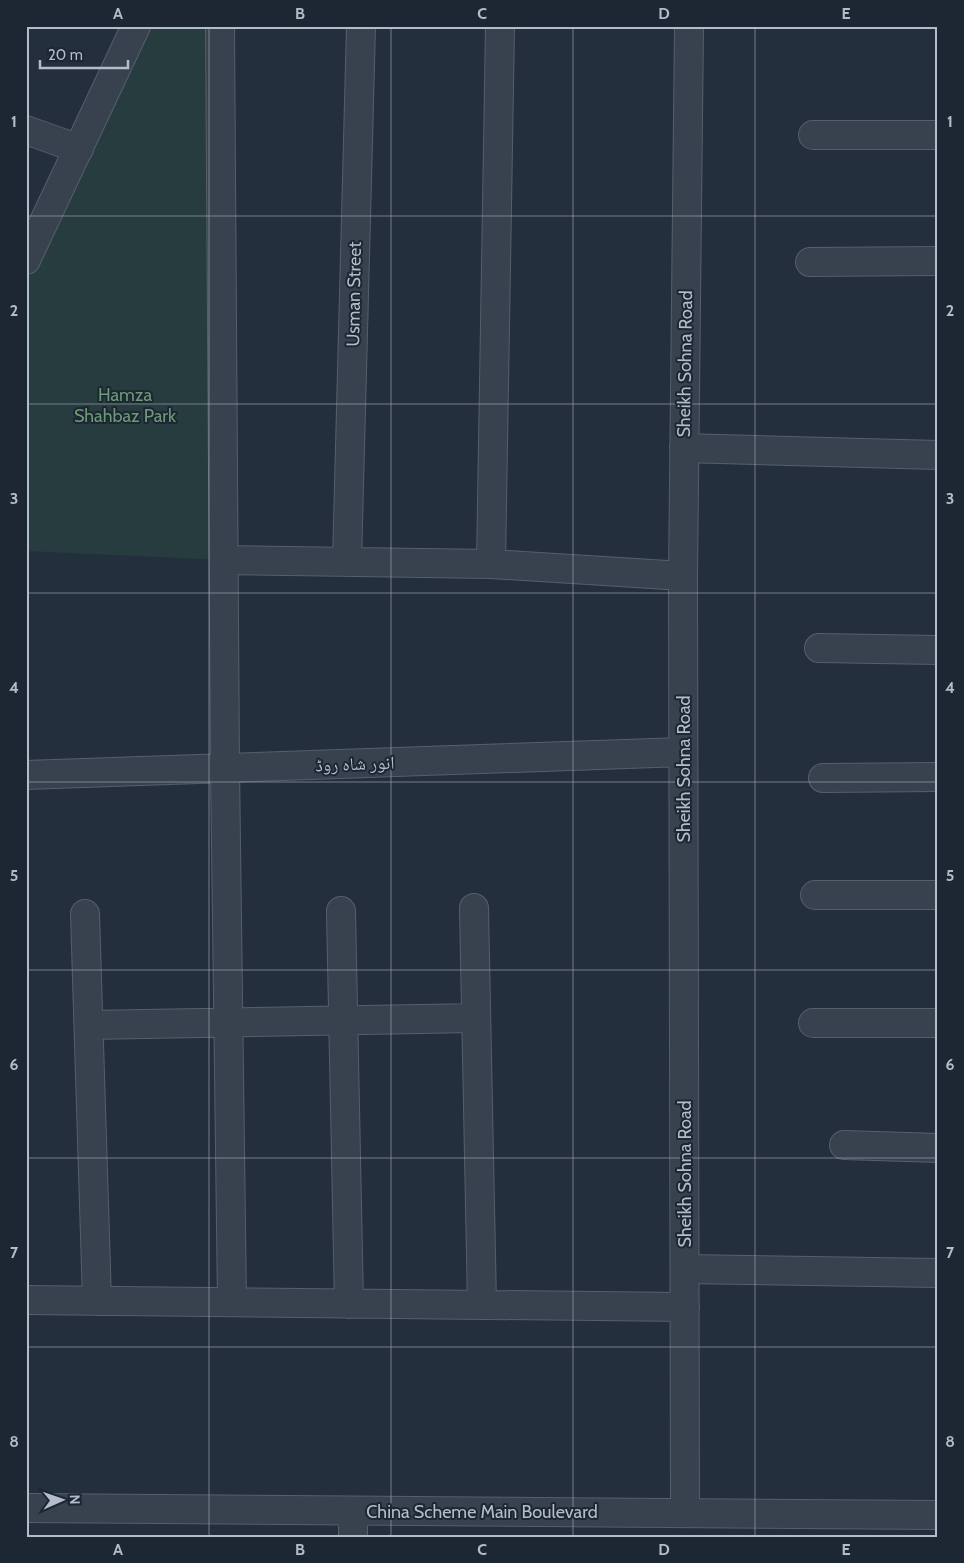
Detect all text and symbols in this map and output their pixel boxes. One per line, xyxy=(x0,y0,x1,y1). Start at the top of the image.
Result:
text: A xyxy=(113,4,123,23)
text: B xyxy=(295,4,305,23)
text: C xyxy=(477,4,487,23)
text: D xyxy=(658,4,670,23)
text: E xyxy=(841,4,851,23)
scale bar xyxy=(40,38,128,70)
text: 20 m xyxy=(48,46,83,64)
text: 1 xyxy=(11,112,17,131)
text: 1 xyxy=(947,112,953,131)
street label: Usman Street xyxy=(342,241,366,347)
street label: Sheikh Sohna Road xyxy=(673,290,697,438)
text: 2 xyxy=(10,301,18,320)
text: 2 xyxy=(946,301,954,320)
park label: Hamza Shahbaz Park xyxy=(74,384,177,427)
text: 3 xyxy=(10,489,18,508)
text: 3 xyxy=(946,489,954,508)
text: 4 xyxy=(9,678,19,697)
text: 4 xyxy=(945,678,955,697)
street label: Sheikh Sohna Road xyxy=(673,695,695,843)
street label: انور شاہ روڈ xyxy=(315,752,395,776)
text: 5 xyxy=(10,866,18,885)
text: 5 xyxy=(946,866,954,885)
text: 6 xyxy=(10,1055,19,1074)
text: 6 xyxy=(946,1055,955,1074)
street label: Sheikh Sohna Road xyxy=(674,1100,696,1248)
text: 7 xyxy=(10,1243,19,1262)
text: 7 xyxy=(946,1243,955,1262)
text: 8 xyxy=(9,1432,19,1451)
text: 8 xyxy=(945,1432,955,1451)
north arrow xyxy=(38,1476,88,1526)
text: N xyxy=(66,1494,84,1505)
street label: China Scheme Main Boulevard xyxy=(366,1501,598,1523)
text: A xyxy=(113,1540,123,1559)
text: B xyxy=(295,1540,305,1559)
text: C xyxy=(477,1540,487,1559)
text: D xyxy=(658,1540,670,1559)
text: E xyxy=(841,1540,851,1559)

